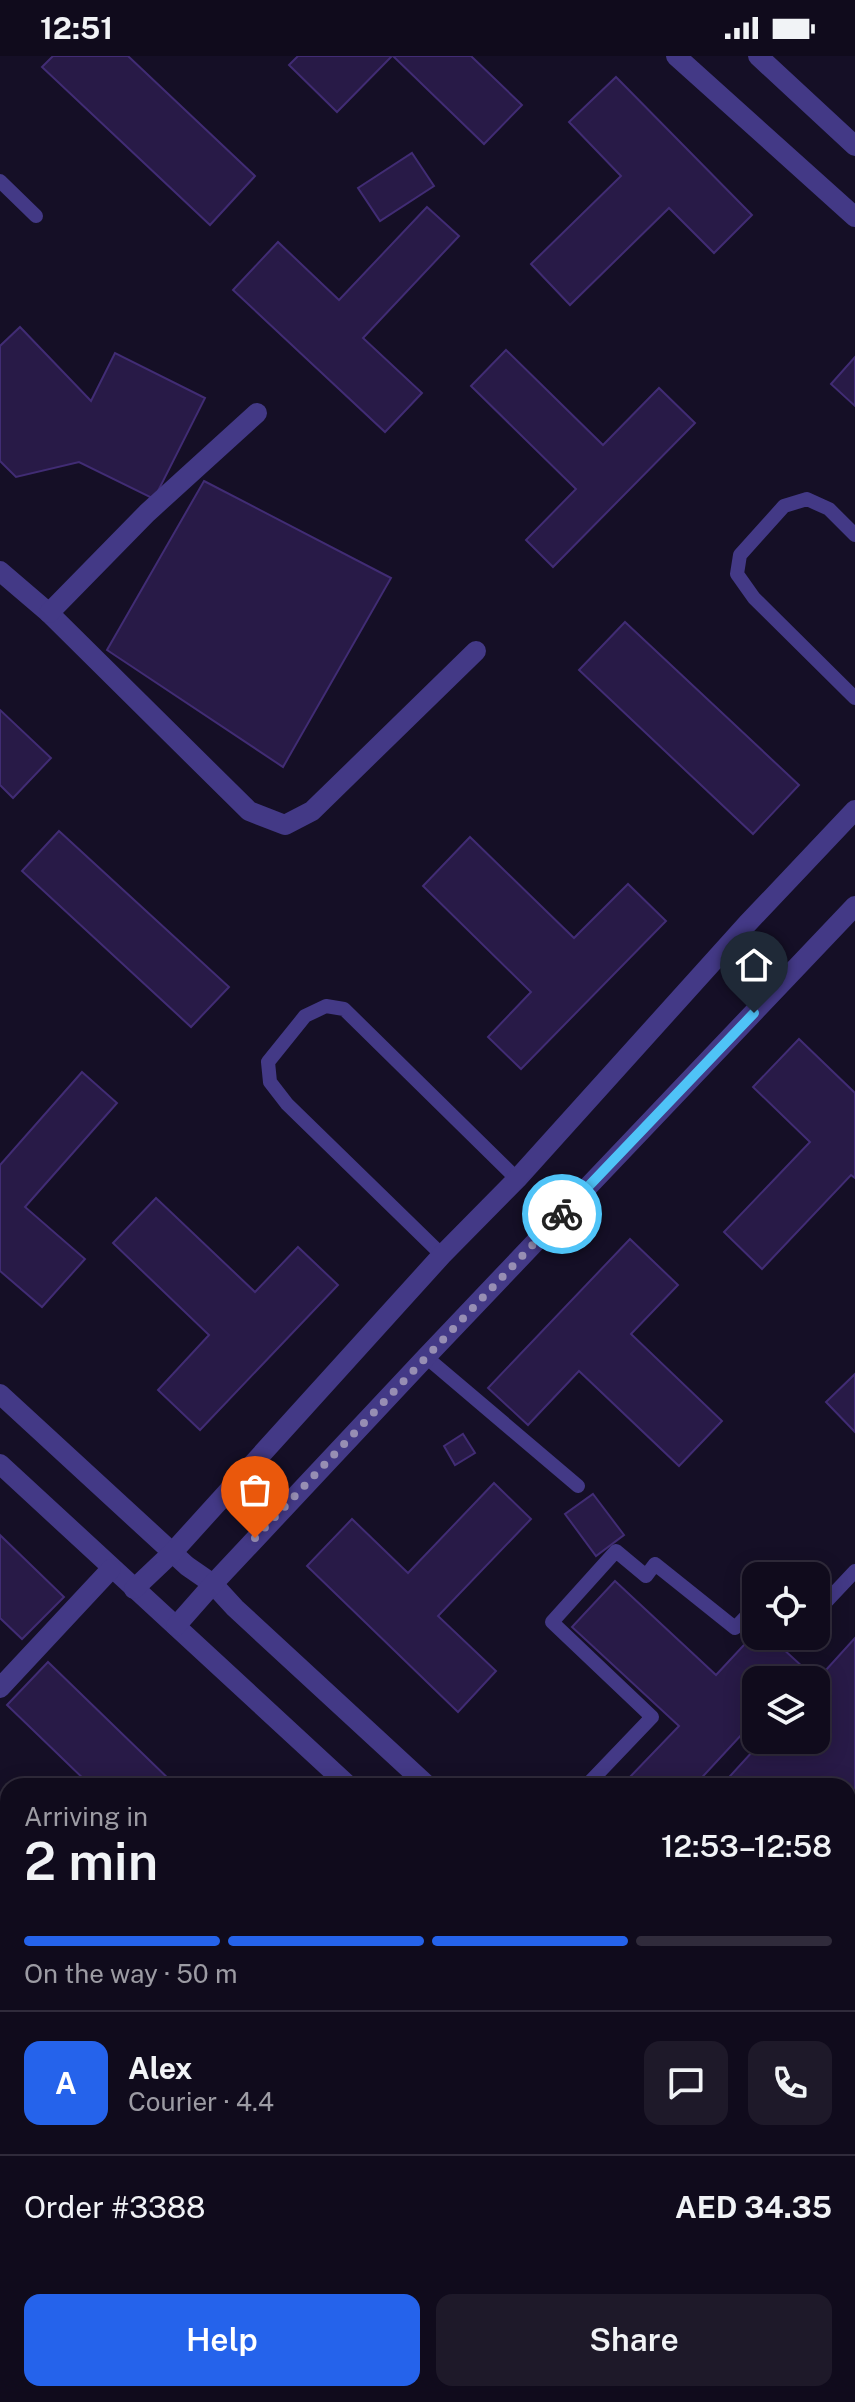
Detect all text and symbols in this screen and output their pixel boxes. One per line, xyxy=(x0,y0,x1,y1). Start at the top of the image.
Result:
text: 12:51 xyxy=(40,10,113,46)
pin xyxy=(720,931,788,1013)
icon: home xyxy=(732,943,776,987)
courier xyxy=(522,1174,602,1254)
icon: bike xyxy=(540,1192,584,1236)
pin xyxy=(221,1456,289,1538)
icon: bag xyxy=(233,1468,277,1512)
map controls xyxy=(742,1562,830,1754)
button: locate xyxy=(742,1562,830,1650)
button: layers xyxy=(742,1666,830,1754)
text: Arriving in xyxy=(24,1801,148,1832)
text: 12:53–12:58 xyxy=(661,1828,832,1864)
text: 2 min xyxy=(24,1831,158,1892)
text: On the way · 50 m xyxy=(24,1958,238,1989)
button: chat xyxy=(644,2041,728,2125)
button: phone xyxy=(748,2041,832,2125)
text: Alex xyxy=(128,2050,192,2086)
text: A xyxy=(55,2065,77,2101)
text: Courier · 4.4 xyxy=(128,2086,274,2117)
text: Order #3388 xyxy=(24,2189,205,2225)
text: AED 34.35 xyxy=(675,2189,832,2225)
button: Help xyxy=(24,2294,420,2386)
button: Share xyxy=(436,2294,832,2386)

